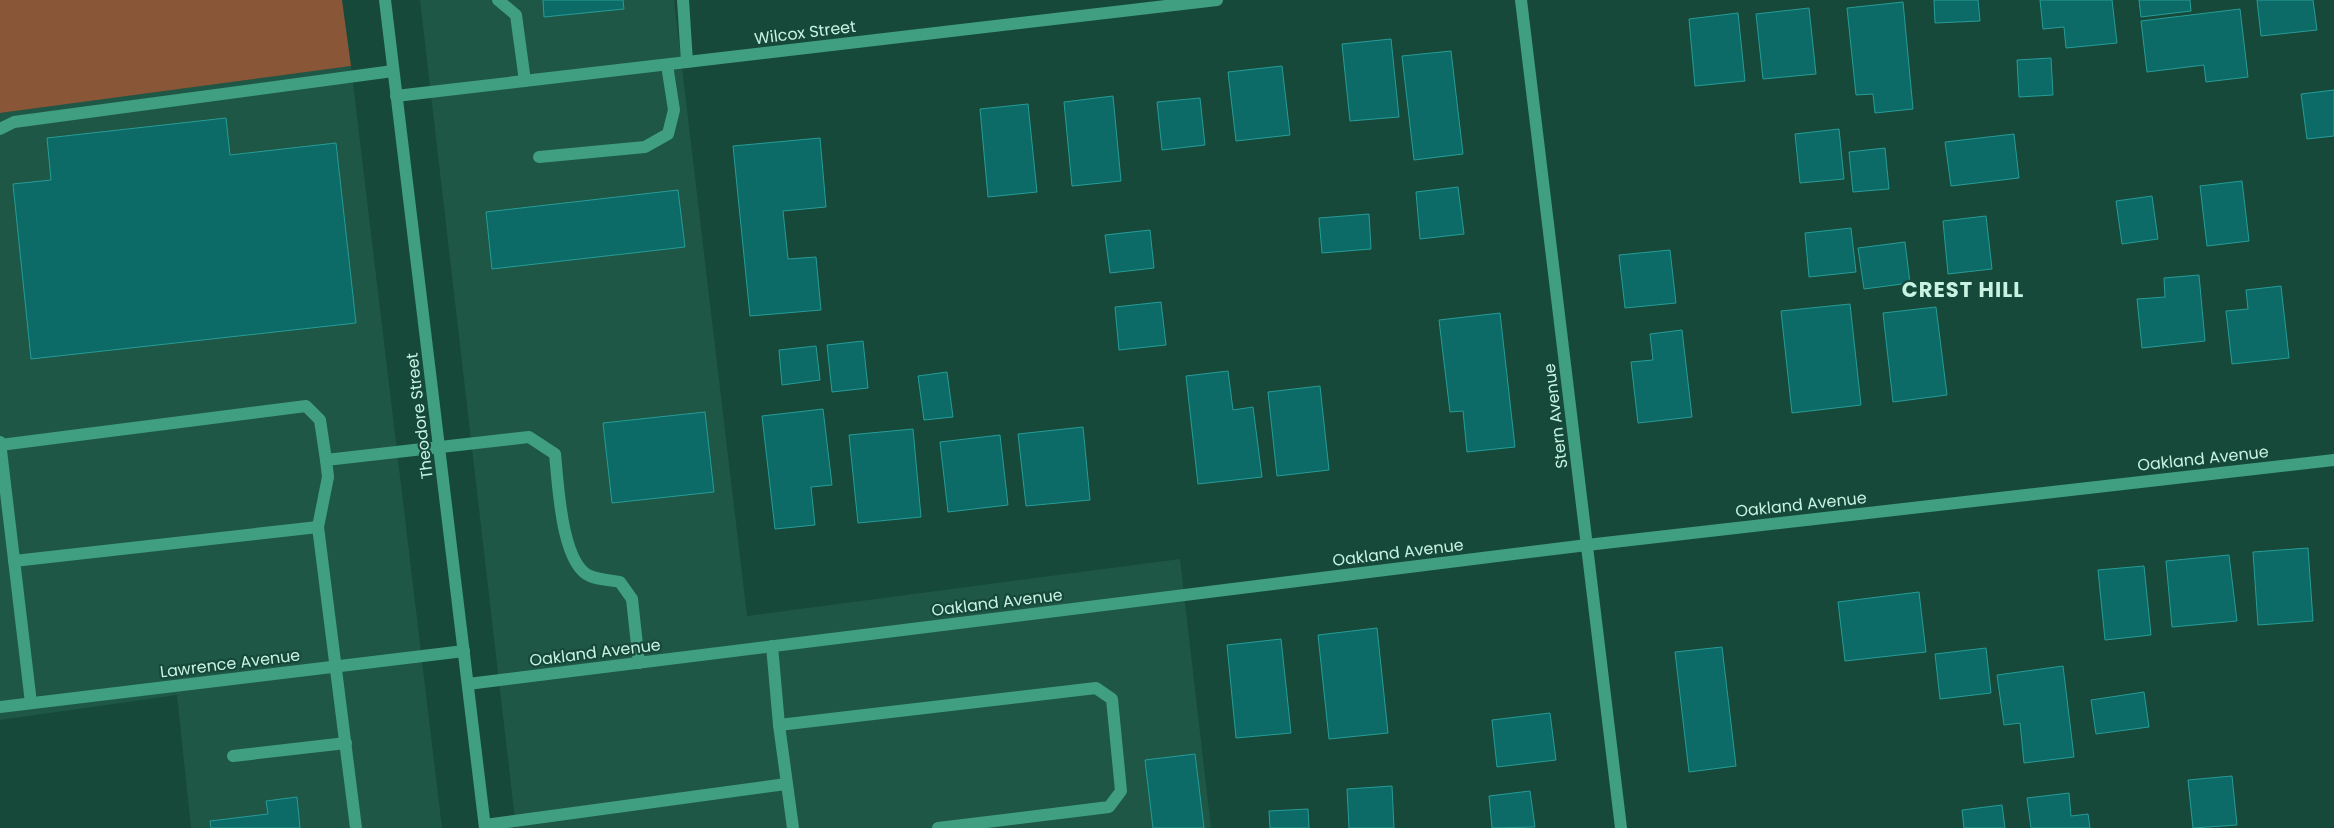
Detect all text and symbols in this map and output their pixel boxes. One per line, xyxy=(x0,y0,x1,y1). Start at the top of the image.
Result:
street label: Wilcox Street xyxy=(753,15,857,50)
district label: CREST HILL xyxy=(1902,275,2024,304)
street label: Theodore Street xyxy=(400,351,439,480)
street label: Stern Avenue xyxy=(1538,362,1573,470)
street label: Oakland Avenue xyxy=(2136,440,2270,477)
street label: Oakland Avenue xyxy=(1734,486,1868,523)
street label: Oakland Avenue xyxy=(1331,533,1465,572)
street label: Oakland Avenue xyxy=(930,583,1064,622)
street label: Oakland Avenue xyxy=(528,633,662,672)
street label: Lawrence Avenue xyxy=(159,643,301,684)

